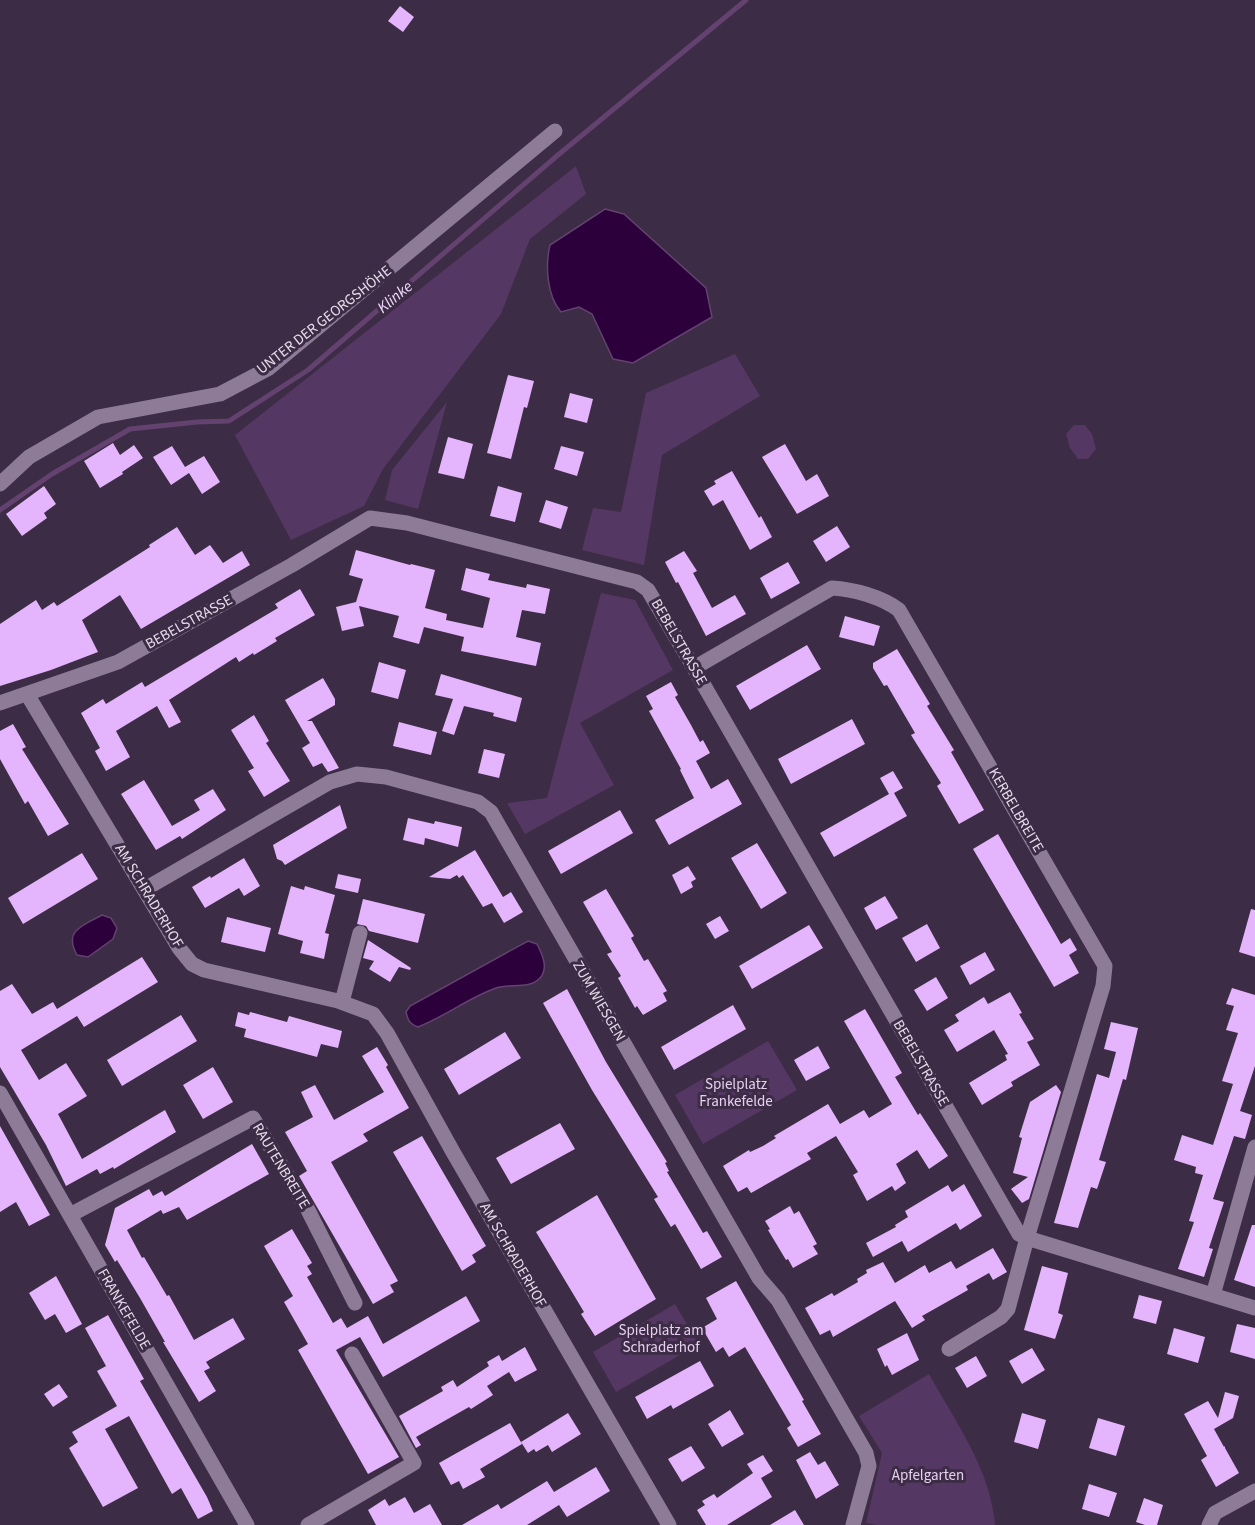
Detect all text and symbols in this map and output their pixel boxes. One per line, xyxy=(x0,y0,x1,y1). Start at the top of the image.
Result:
street label: UNTER DER GEORGSHÖHE xyxy=(252,261,396,379)
water label: Klinke xyxy=(373,275,418,318)
street label: BEBELSTRASSE xyxy=(142,589,236,655)
street label: BEBELSTRASSE xyxy=(646,595,712,689)
street label: KERBELBREITE xyxy=(983,764,1049,856)
street label: AM SCHRADERHOF xyxy=(110,840,189,952)
street label: ZUM WIESGEN xyxy=(567,957,631,1045)
street label: BEBELSTRASSE xyxy=(888,1016,954,1110)
park label: Spielplatz Frankefelde xyxy=(699,1074,773,1112)
street label: RAUTENBREITE xyxy=(247,1119,315,1213)
street label: AM SCHRADERHOF xyxy=(474,1199,552,1312)
street label: FRANKEFELDE xyxy=(92,1265,156,1353)
park label: Spielplatz am Schraderhof xyxy=(618,1320,704,1358)
park label: Apfelgarten xyxy=(892,1465,964,1486)

